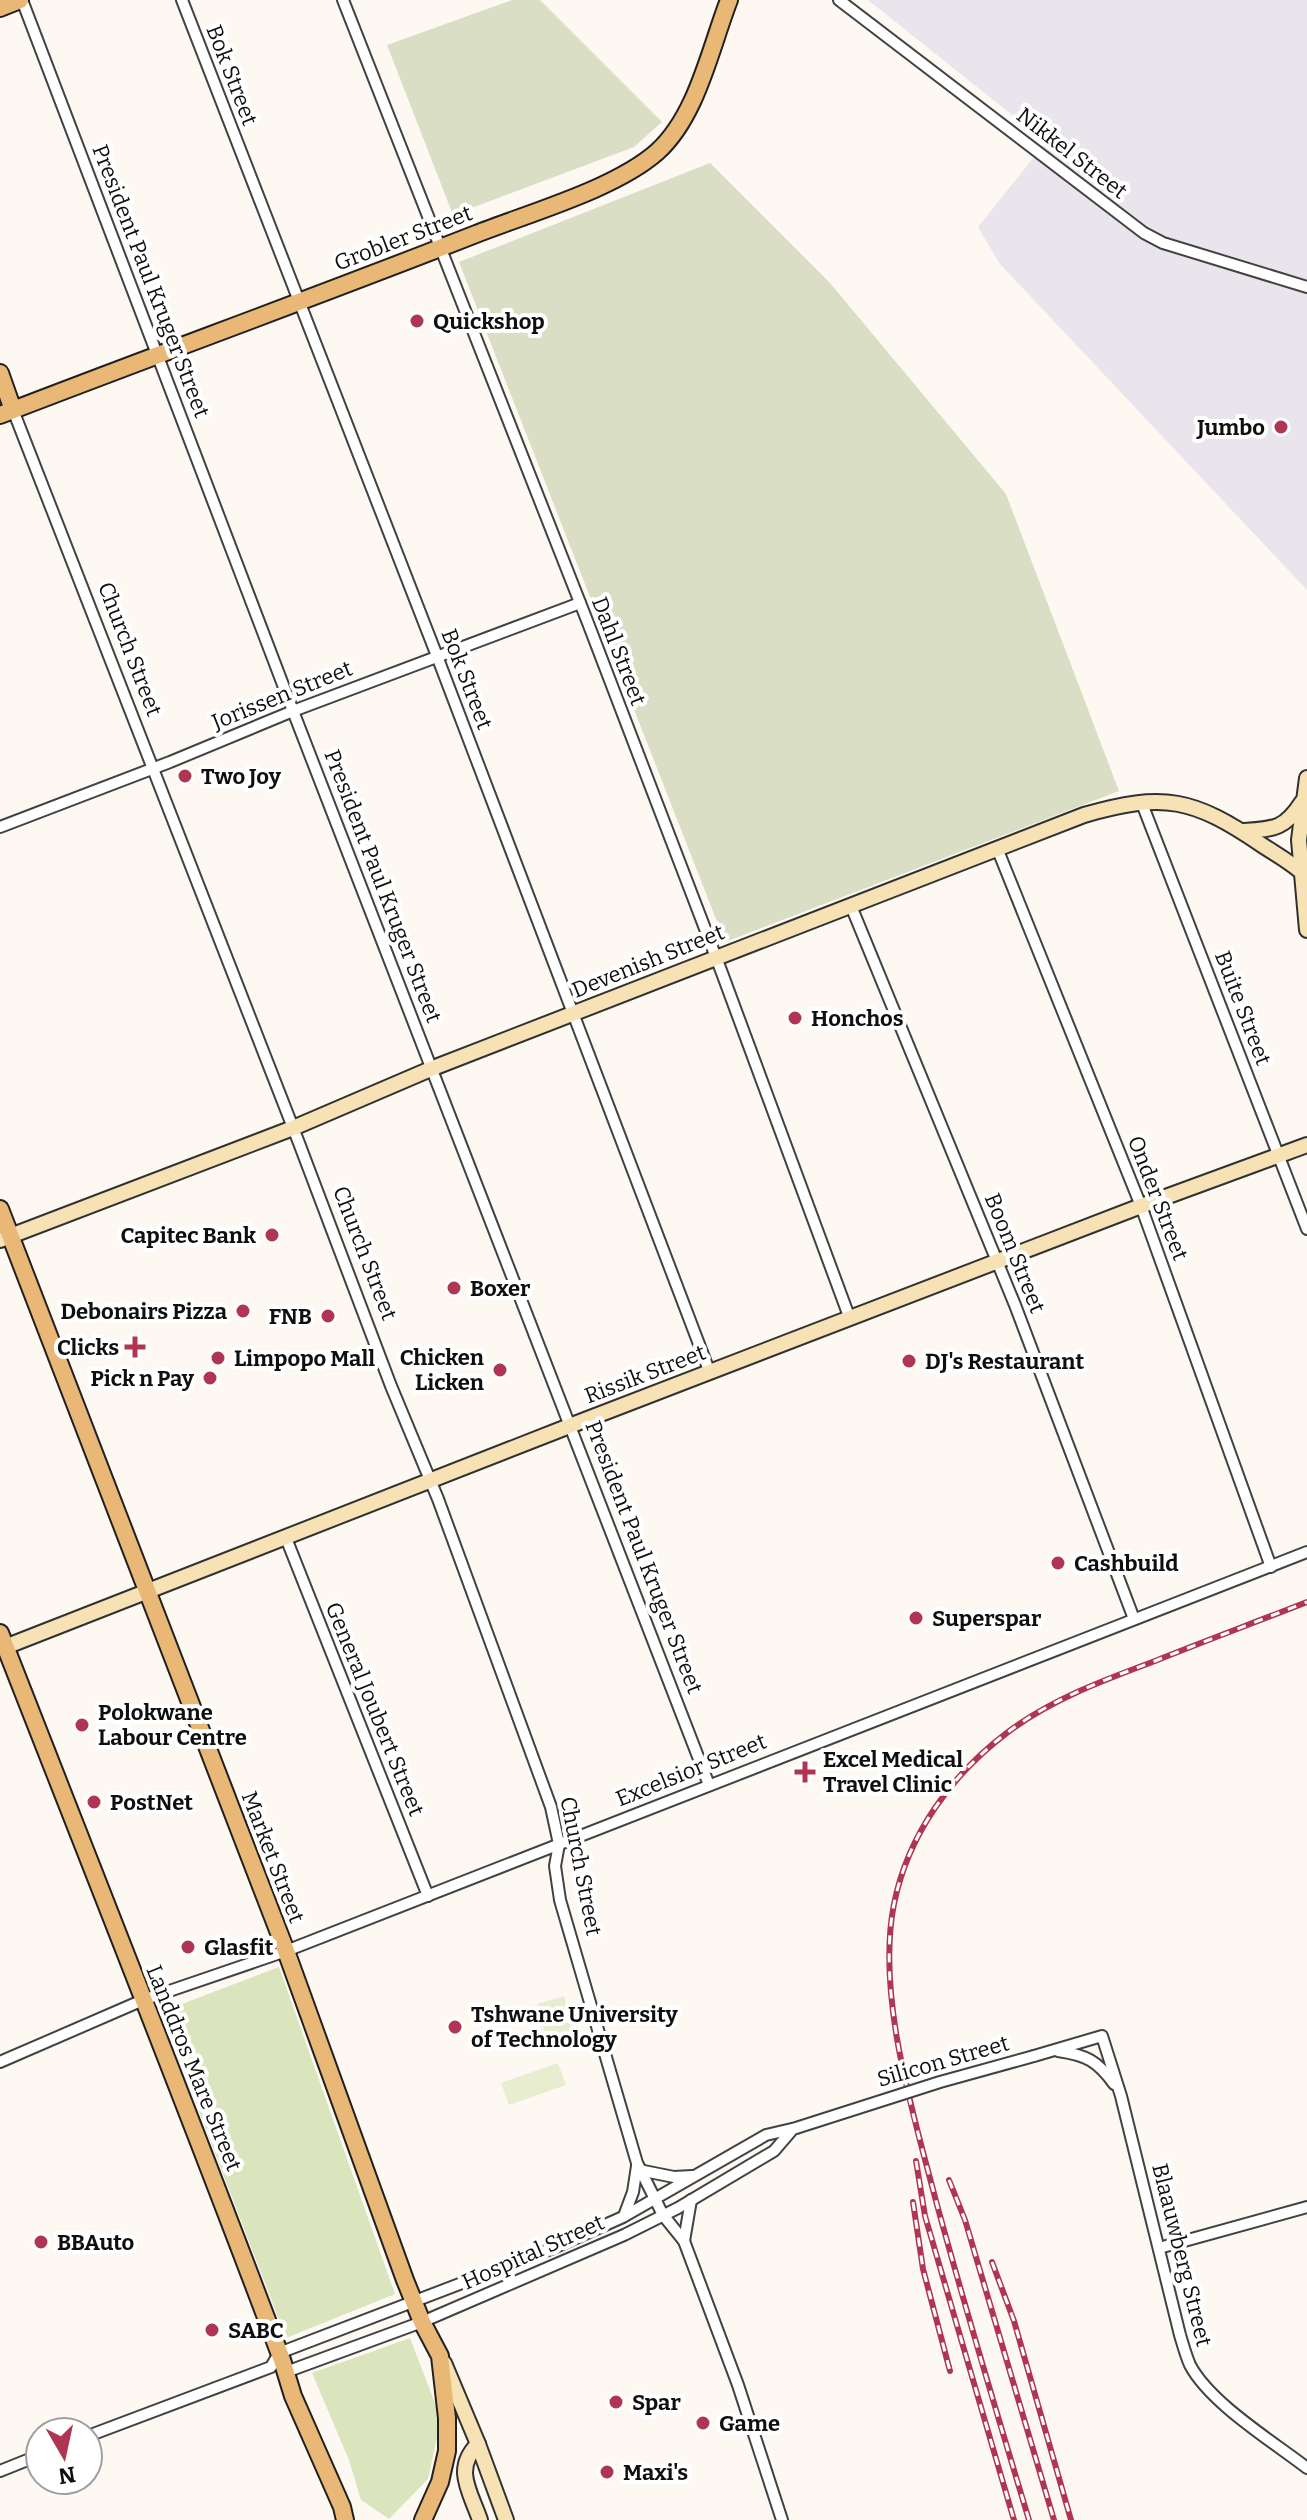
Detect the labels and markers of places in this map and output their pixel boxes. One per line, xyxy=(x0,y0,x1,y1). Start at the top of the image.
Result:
place label: Quickshop xyxy=(433,308,545,335)
marker: Quickshop xyxy=(408,312,426,330)
place label: Jumbo xyxy=(1196,414,1265,441)
marker: Jumbo xyxy=(1272,418,1290,436)
place label: Two Joy xyxy=(201,763,282,790)
marker: Two Joy xyxy=(176,767,194,785)
place label: Honchos xyxy=(811,1005,904,1032)
marker: Honchos xyxy=(786,1009,804,1027)
place label: Capitec Bank xyxy=(121,1222,256,1249)
marker: Capitec Bank xyxy=(263,1226,281,1244)
place label: Boxer xyxy=(470,1275,531,1302)
marker: Boxer xyxy=(445,1279,463,1297)
place label: Debonairs Pizza xyxy=(60,1298,228,1325)
marker: Debonairs Pizza xyxy=(234,1302,252,1320)
place label: FNB xyxy=(269,1303,312,1330)
marker: FNB xyxy=(319,1307,337,1325)
place label: Clicks xyxy=(57,1334,119,1361)
marker: Clicks xyxy=(126,1338,144,1356)
place label: Chicken Licken xyxy=(400,1344,484,1396)
place label: Limpopo Mall xyxy=(234,1345,375,1372)
place label: DJ's Restaurant xyxy=(925,1348,1085,1375)
marker: Limpopo Mall xyxy=(209,1349,227,1367)
marker: DJ's Restaurant xyxy=(900,1352,918,1370)
marker: Chicken Licken xyxy=(491,1361,509,1379)
place label: Pick n Pay xyxy=(90,1365,195,1392)
marker: Pick n Pay xyxy=(201,1369,219,1387)
place label: Cashbuild xyxy=(1074,1550,1179,1577)
marker: Cashbuild xyxy=(1049,1554,1067,1572)
place label: Superspar xyxy=(932,1605,1042,1632)
marker: Superspar xyxy=(907,1609,925,1627)
place label: Polokwane Labour Centre xyxy=(98,1699,247,1751)
marker: Polokwane Labour Centre xyxy=(73,1716,91,1734)
place label: Excel Medical Travel Clinic xyxy=(823,1746,963,1798)
marker: Excel Medical Travel Clinic xyxy=(794,1761,816,1783)
place label: PostNet xyxy=(110,1789,193,1816)
marker: PostNet xyxy=(85,1793,103,1811)
place label: Glasfit xyxy=(204,1934,274,1961)
marker: Glasfit xyxy=(179,1938,197,1956)
place label: Tshwane University of Technology xyxy=(471,2001,679,2053)
marker: Tshwane University of Technology xyxy=(446,2018,464,2036)
place label: BBAuto xyxy=(57,2229,135,2256)
marker: BBAuto xyxy=(32,2233,50,2251)
place label: SABC xyxy=(228,2317,284,2344)
marker: SABC xyxy=(203,2321,221,2339)
place label: Spar xyxy=(632,2389,681,2416)
marker: Spar xyxy=(607,2393,625,2411)
place label: Game xyxy=(719,2410,780,2437)
marker: Game xyxy=(694,2414,712,2432)
place label: Maxi's xyxy=(623,2459,688,2486)
marker: Maxi's xyxy=(598,2463,616,2481)

